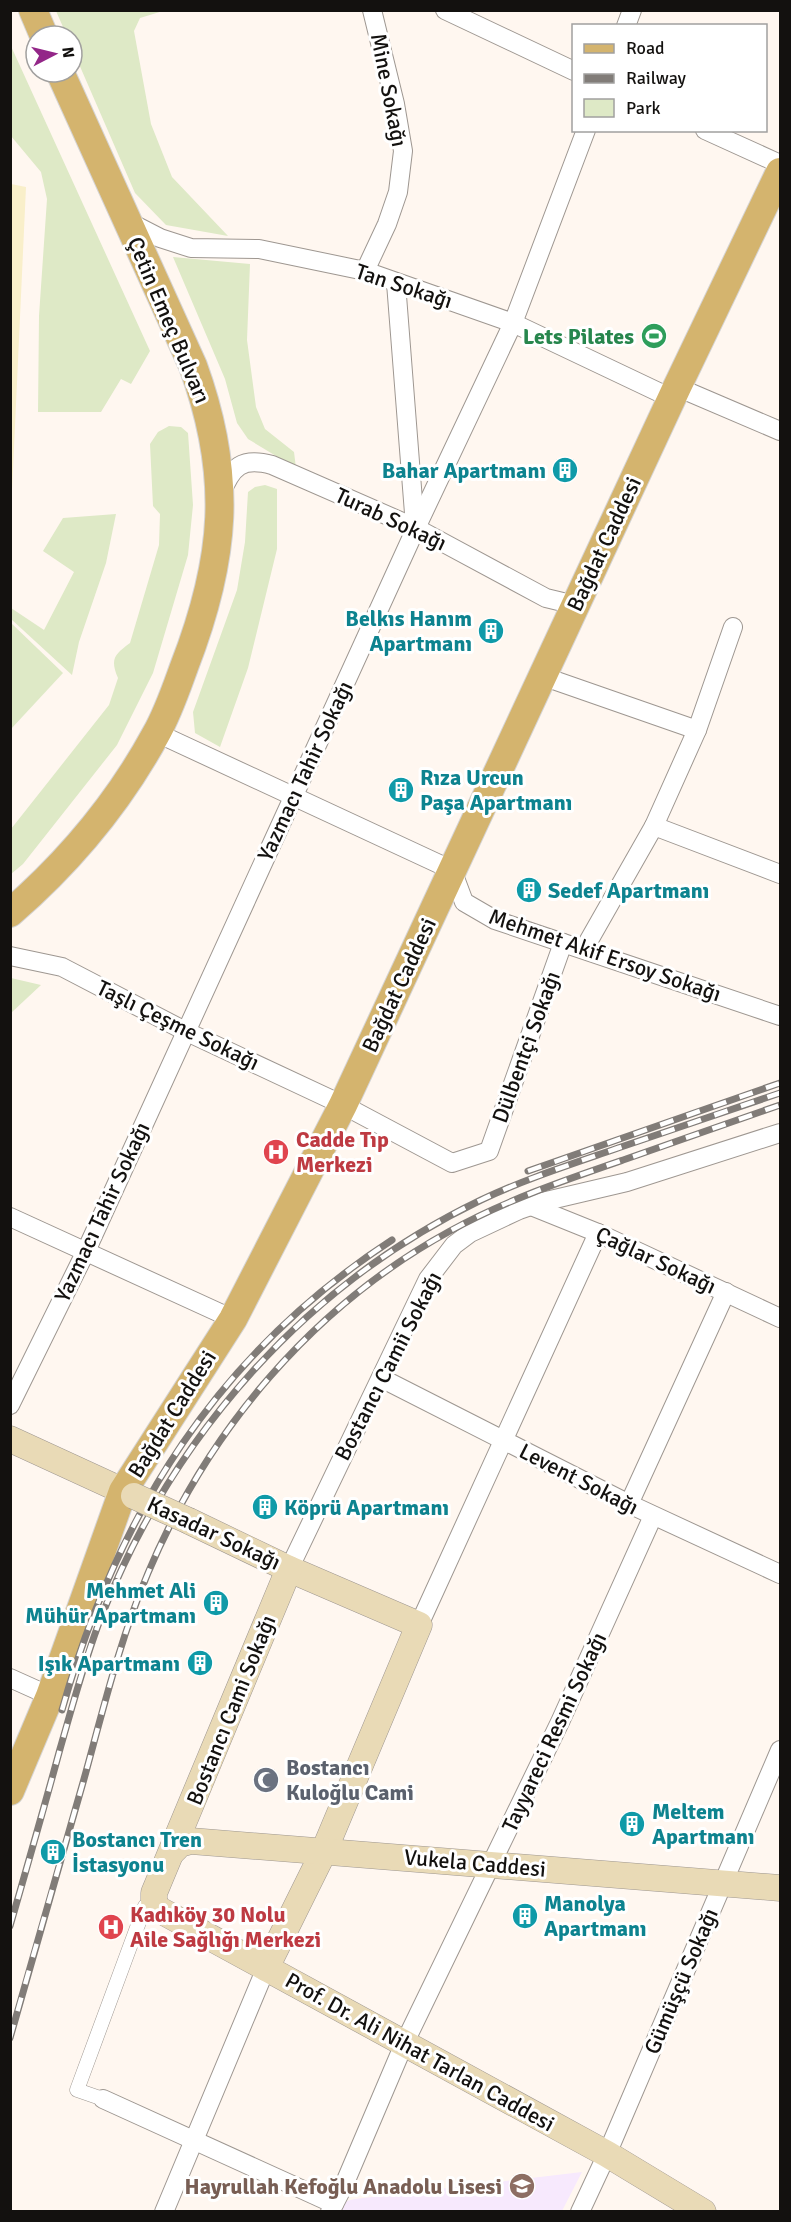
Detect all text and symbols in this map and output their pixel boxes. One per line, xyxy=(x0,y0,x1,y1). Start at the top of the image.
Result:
north arrow xyxy=(24,24,84,84)
legend xyxy=(572,24,767,132)
street label: Mine Sokağı xyxy=(365,31,413,149)
text: Road xyxy=(626,37,665,59)
text: N xyxy=(57,46,78,59)
text: Railway xyxy=(626,67,687,89)
text: Park xyxy=(626,97,661,119)
street label: Çetin Emeç Bulvarı xyxy=(122,233,216,407)
street label: Tan Sokağı xyxy=(352,258,456,314)
sports icon: Lets Pilates xyxy=(639,321,669,351)
place label: Lets Pilates xyxy=(523,323,634,350)
building icon: Bahar Apartmanı xyxy=(550,455,580,485)
place label: Bahar Apartmanı xyxy=(382,457,546,484)
street label: Bağdat Caddesi xyxy=(561,472,647,616)
street label: Turab Sokağı xyxy=(331,481,451,557)
place label: Belkıs Hanım Apartmanı xyxy=(345,605,472,657)
building icon: Belkıs Hanım Apartmanı xyxy=(476,616,506,646)
street label: Yazmacı Tahir Sokağı xyxy=(251,677,359,865)
place label: Rıza Urcun Paşa Apartmanı xyxy=(420,764,572,816)
building icon: Rıza Urcun Paşa Apartmanı xyxy=(386,775,416,805)
building icon: Sedef Apartmanı xyxy=(514,875,544,905)
place label: Sedef Apartmanı xyxy=(548,877,709,904)
street label: Mehmet Akif Ersoy Sokağı xyxy=(485,903,725,1007)
street label: Bağdat Caddesi xyxy=(356,913,442,1057)
street label: Dülbentçi Sokağı xyxy=(486,967,566,1127)
street label: Taşlı Çeşme Sokağı xyxy=(92,974,264,1076)
street label: Yazmacı Tahir Sokağı xyxy=(48,1118,156,1306)
place label: Cadde Tıp Merkezi xyxy=(296,1126,389,1178)
hospital icon: Cadde Tıp Merkezi xyxy=(261,1137,291,1167)
street label: Çağlar Sokağı xyxy=(591,1220,721,1300)
street label: Bostancı Camii Sokağı xyxy=(329,1267,447,1465)
street label: Bağdat Caddesi xyxy=(122,1345,222,1483)
street label: Levent Sokağı xyxy=(515,1437,643,1521)
street label: Kasadar Sokağı xyxy=(143,1490,285,1576)
building icon: Köprü Apartmanı xyxy=(250,1492,280,1522)
place label: Köprü Apartmanı xyxy=(284,1494,449,1521)
place label: Mehmet Ali Mühür Apartmanı xyxy=(25,1577,196,1629)
building icon: Mehmet Ali Mühür Apartmanı xyxy=(201,1588,231,1618)
street label: Bostancı Cami Sokağı xyxy=(181,1611,281,1809)
street label: Tayyareci Resmi Sokağı xyxy=(496,1628,612,1836)
building icon: Işık Apartmanı xyxy=(185,1648,215,1678)
place label: Işık Apartmanı xyxy=(38,1650,180,1677)
place label: Bostancı Kuloğlu Cami xyxy=(286,1754,414,1806)
mosque icon: Bostancı Kuloğlu Cami xyxy=(251,1765,281,1795)
place label: Meltem Apartmanı xyxy=(652,1798,755,1850)
building icon: Meltem Apartmanı xyxy=(617,1809,647,1839)
place label: Bostancı Tren İstasyonu xyxy=(72,1826,202,1878)
building icon: Bostancı Tren İstasyonu xyxy=(38,1837,68,1867)
street label: Vukela Caddesi xyxy=(403,1843,547,1883)
place label: Manolya Apartmanı xyxy=(544,1890,647,1942)
place label: Kadıköy 30 Nolu Aile Sağlığı Merkezi xyxy=(130,1901,321,1953)
building icon: Manolya Apartmanı xyxy=(510,1901,540,1931)
street label: Gümüşçü Sokağı xyxy=(638,1904,724,2058)
hospital icon: Kadıköy 30 Nolu Aile Sağlığı Merkezi xyxy=(96,1912,126,1942)
street label: Prof. Dr. Ali Nihat Tarlan Caddesi xyxy=(281,1967,559,2137)
school or university icon: Hayrullah Kefoğlu Anadolu Lisesi xyxy=(507,2171,537,2201)
place label: Hayrullah Kefoğlu Anadolu Lisesi xyxy=(185,2173,502,2200)

